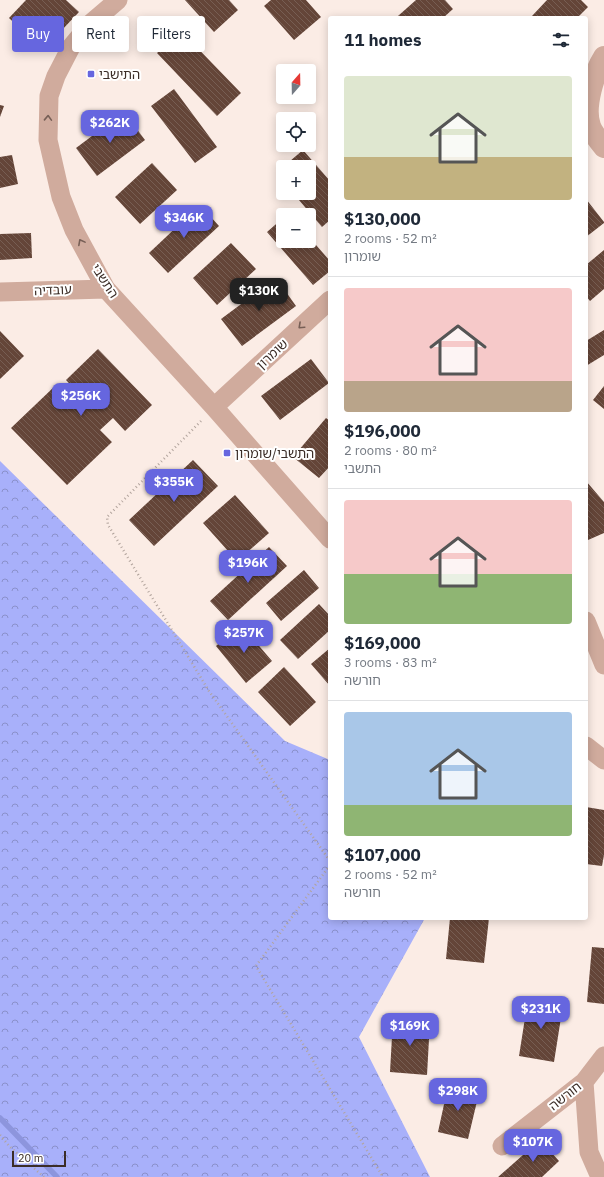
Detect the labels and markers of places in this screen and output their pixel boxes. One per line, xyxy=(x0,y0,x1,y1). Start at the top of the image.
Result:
place label: התישבי xyxy=(99,66,140,83)
marker: התישבי xyxy=(86,69,96,79)
pin: $262K xyxy=(82,110,138,144)
pin: $346K xyxy=(156,205,212,239)
pin: $130K xyxy=(231,278,287,312)
pin: $256K xyxy=(53,383,109,417)
place label: התשבי/שומרון xyxy=(235,445,314,462)
marker: התשבי/שומרון xyxy=(222,448,232,458)
pin: $355K xyxy=(146,469,202,503)
pin: $196K xyxy=(220,550,276,584)
pin: $257K xyxy=(216,620,272,654)
pin: $231K xyxy=(513,996,569,1030)
pin: $169K xyxy=(382,1013,438,1047)
pin: $298K xyxy=(430,1078,486,1112)
pin: $107K xyxy=(505,1129,561,1163)

